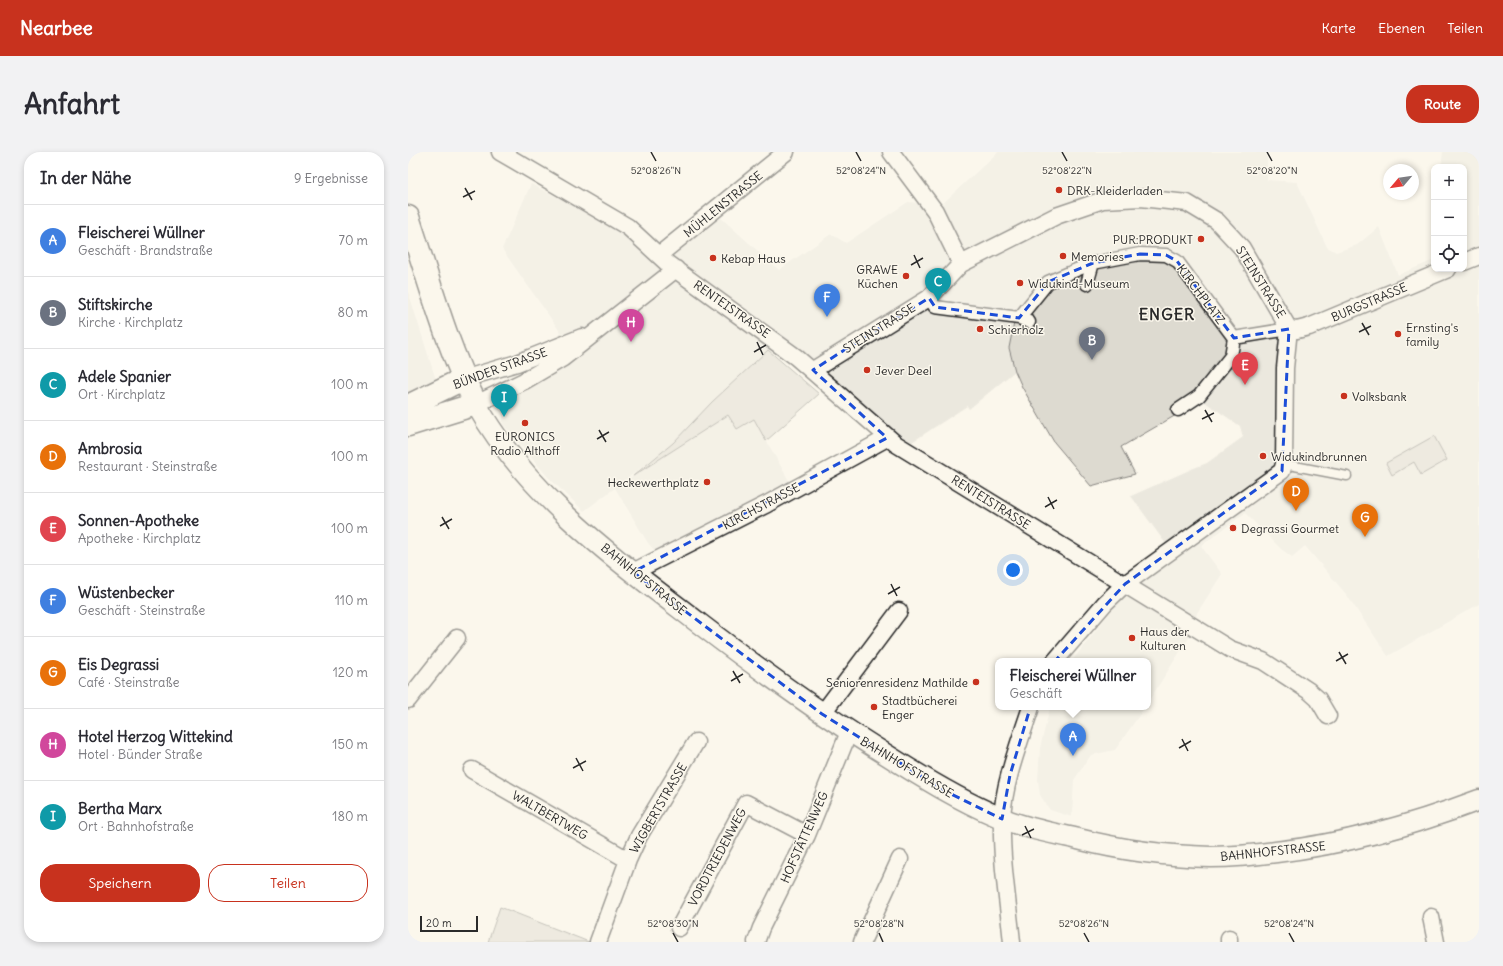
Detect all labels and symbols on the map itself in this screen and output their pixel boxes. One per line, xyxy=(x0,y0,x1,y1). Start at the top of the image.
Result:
text: 52°08'26"N xyxy=(631,164,681,177)
text: 52°08'24"N xyxy=(836,164,886,177)
text: 52°08'22"N xyxy=(1042,164,1092,177)
text: 52°08'20"N xyxy=(1246,164,1298,177)
north arrow xyxy=(1383,164,1419,200)
street label: MÜHLENSTRASSE xyxy=(681,168,765,240)
place label: DRK-Kleiderladen xyxy=(1067,183,1163,198)
marker: DRK-Kleiderladen xyxy=(1054,185,1064,195)
place label: PUR:PRODUKT xyxy=(1113,232,1193,247)
marker: PUR:PRODUKT xyxy=(1196,234,1206,244)
street label: STEINSTRASSE xyxy=(1233,243,1289,321)
place label: Memories xyxy=(1071,249,1124,264)
place label: Kebap Haus xyxy=(721,251,786,266)
marker: Memories xyxy=(1058,251,1068,261)
marker: Kebap Haus xyxy=(708,253,718,263)
street label: KIRCHPLATZ xyxy=(1174,261,1228,327)
place label: GRAWE Küchen xyxy=(856,262,898,291)
pin: C xyxy=(925,268,951,301)
marker: GRAWE Küchen xyxy=(901,271,911,281)
place label: Widukind-Museum xyxy=(1028,276,1130,291)
street label: RENTEISTRASSE xyxy=(691,277,773,341)
marker: Widukind-Museum xyxy=(1015,278,1025,288)
street label: BURGSTRASSE xyxy=(1329,279,1409,325)
pin: F xyxy=(814,284,840,317)
street label: STEINSTRASSE xyxy=(840,300,918,356)
district label: ENGER xyxy=(1139,304,1195,324)
pin: H xyxy=(618,309,644,342)
place label: Ernsting's family xyxy=(1406,320,1458,349)
place label: Schierholz xyxy=(988,322,1044,337)
marker: Schierholz xyxy=(975,324,985,334)
pin: B xyxy=(1079,327,1105,360)
marker: Ernsting's family xyxy=(1393,329,1403,339)
street label: BÜNDER STRASSE xyxy=(451,344,549,392)
pin: E xyxy=(1232,352,1258,385)
place label: Jever Deel xyxy=(875,363,932,378)
marker: Jever Deel xyxy=(862,365,872,375)
pin: I xyxy=(491,384,517,417)
place label: Volksbank xyxy=(1352,389,1407,404)
marker: Volksbank xyxy=(1339,391,1349,401)
marker: EURONICS Radio Althoff xyxy=(520,418,530,428)
place label: EURONICS Radio Althoff xyxy=(490,429,561,458)
place label: Widukindbrunnen xyxy=(1271,449,1367,464)
marker: Widukindbrunnen xyxy=(1258,451,1268,461)
street label: RENTEISTRASSE xyxy=(949,472,1033,532)
place label: Heckewerthplatz xyxy=(607,475,699,490)
marker: Heckewerthplatz xyxy=(702,477,712,487)
pin: D xyxy=(1283,478,1309,511)
street label: KIRCHSTRASSE xyxy=(720,479,802,533)
pin: G xyxy=(1352,504,1378,537)
place label: Degrassi Gourmet xyxy=(1241,521,1339,536)
marker: Degrassi Gourmet xyxy=(1228,523,1238,533)
street label: BAHNHOFSTRASSE xyxy=(598,540,690,618)
your location xyxy=(1003,560,1023,580)
place label: Haus der Kulturen xyxy=(1140,624,1189,653)
marker: Haus der Kulturen xyxy=(1127,633,1137,643)
place label: Seniorenresidenz Mathilde xyxy=(826,675,968,690)
marker: Seniorenresidenz Mathilde xyxy=(971,677,981,687)
place label: Stadtbücherei Enger xyxy=(882,693,957,722)
marker: Stadtbücherei Enger xyxy=(869,702,879,712)
pin: A xyxy=(1060,723,1086,756)
street label: BAHNHOFSTRASSE xyxy=(858,733,956,801)
street label: WIGBERTSTRASSE xyxy=(626,760,690,856)
street label: WALTBERTWEG xyxy=(509,787,591,843)
street label: HOFSTÄTTENWEG xyxy=(777,789,831,885)
street label: VORDTRIEDENWEG xyxy=(685,805,749,909)
street label: BAHNHOFSTRASSE xyxy=(1220,838,1326,864)
scale bar xyxy=(420,914,478,933)
text: 52°08'30"N xyxy=(647,917,699,930)
text: 52°08'28"N xyxy=(854,917,904,930)
text: 52°08'26"N xyxy=(1059,917,1109,930)
text: 52°08'24"N xyxy=(1264,917,1314,930)

